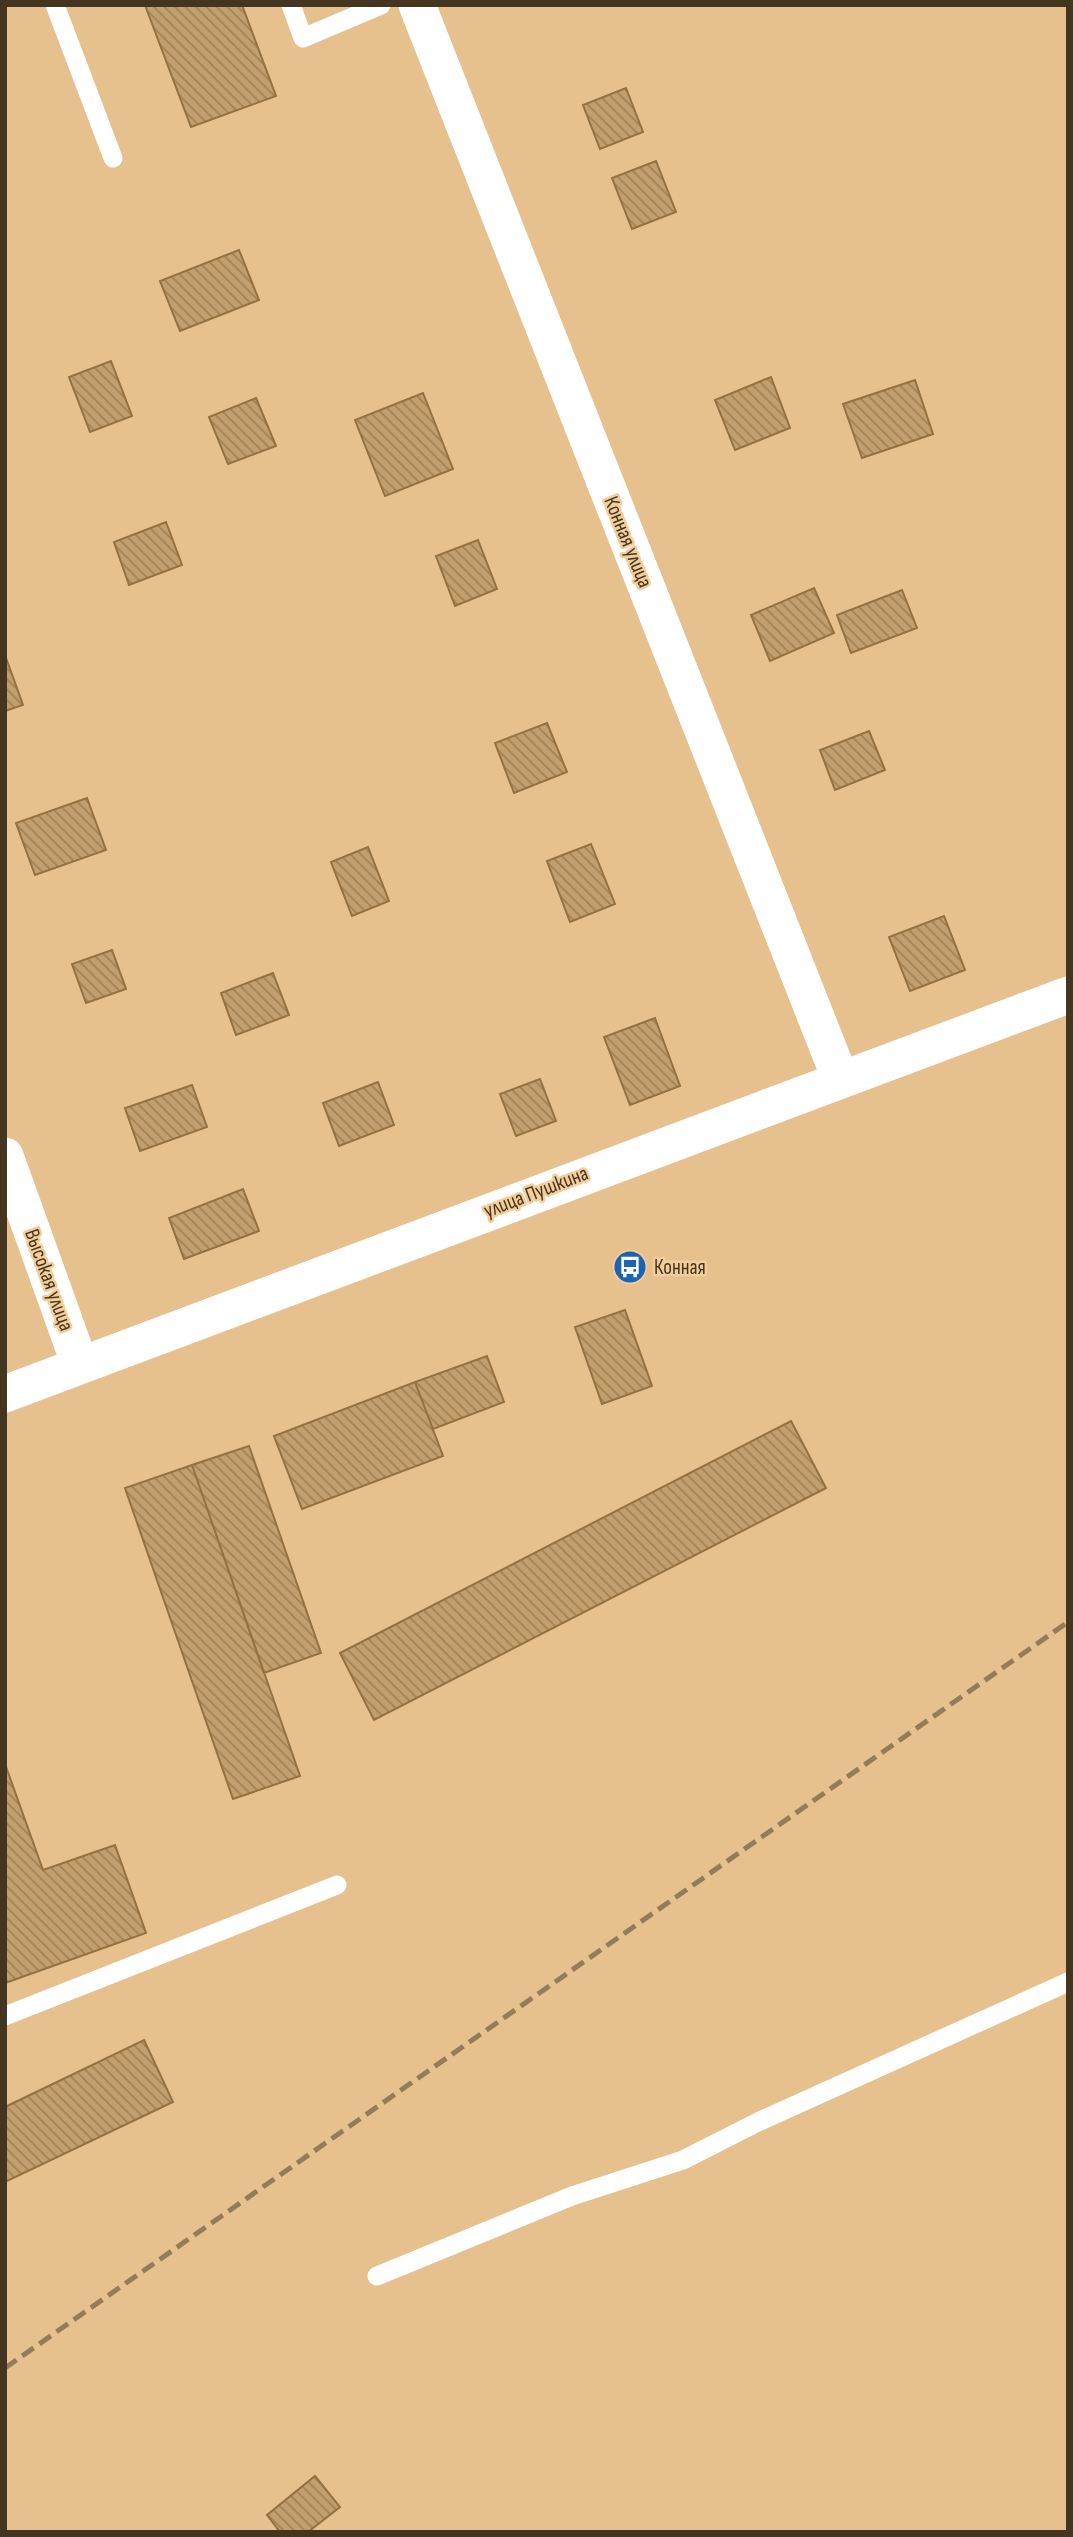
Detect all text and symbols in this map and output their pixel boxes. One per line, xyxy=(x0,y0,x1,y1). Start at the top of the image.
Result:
street label: Конная улица xyxy=(598,493,658,591)
street label: улица Пушкина xyxy=(480,1161,592,1223)
street label: Высокая улица xyxy=(19,1226,79,1334)
bus stop icon: Конная xyxy=(611,1248,649,1286)
place label: Конная xyxy=(654,1255,706,1280)

